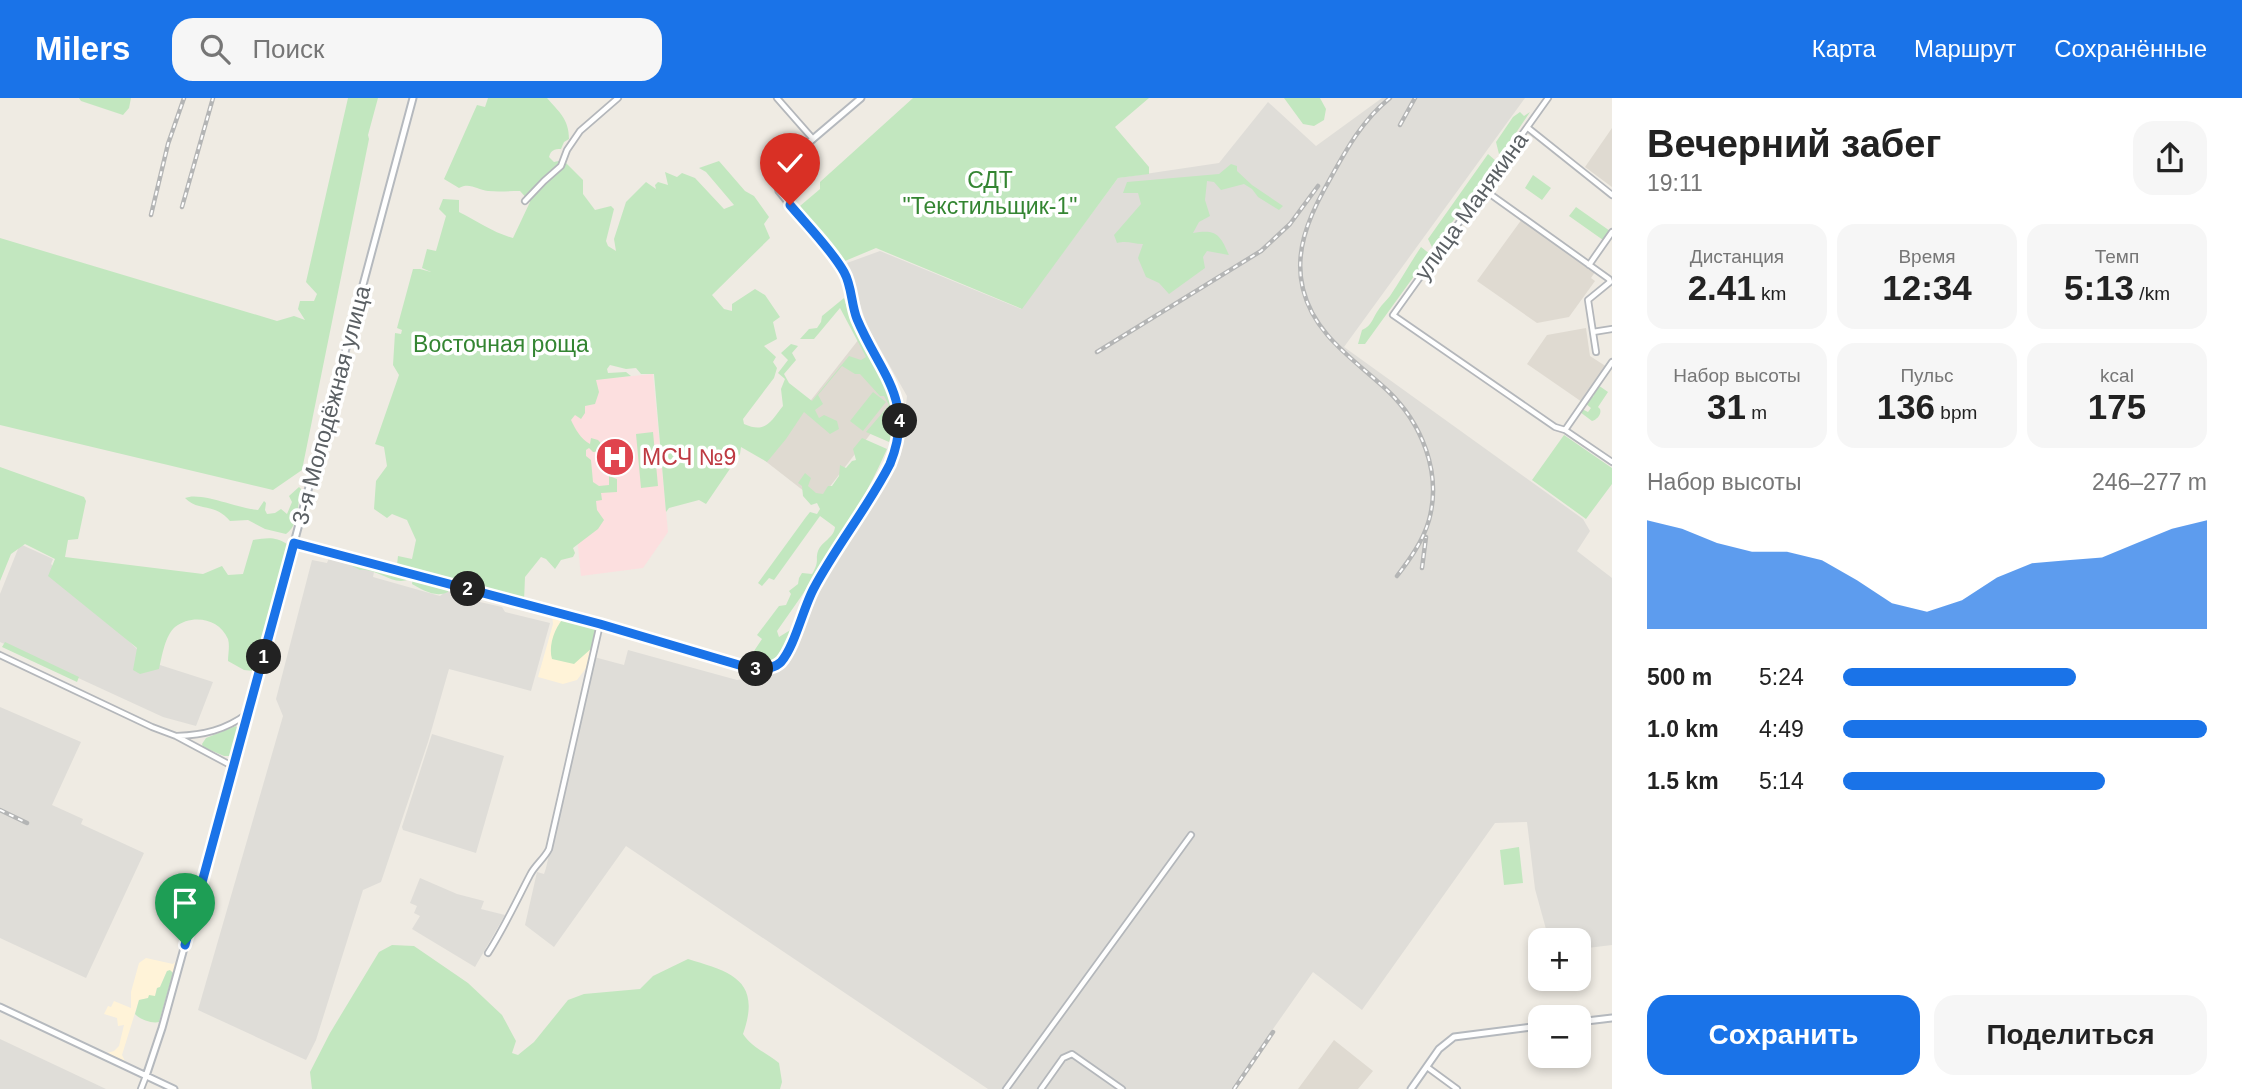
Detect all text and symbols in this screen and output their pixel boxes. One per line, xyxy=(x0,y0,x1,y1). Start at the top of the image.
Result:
search box xyxy=(172,18,662,81)
text: Milers xyxy=(35,30,130,67)
icon: search xyxy=(196,30,234,68)
text: Поиск xyxy=(252,34,324,64)
text: Карта xyxy=(1812,35,1876,62)
text: Маршрут xyxy=(1914,35,2016,62)
text: Сохранённые xyxy=(2054,35,2207,62)
button: share xyxy=(2133,121,2207,195)
text: Вечерний забег xyxy=(1647,123,1941,165)
street label: улица Манякина xyxy=(1409,127,1533,285)
pin xyxy=(760,133,820,205)
icon: check xyxy=(771,144,809,182)
park label: СДТ "Текстильщик-1" xyxy=(903,167,1077,219)
text: 19:11 xyxy=(1647,170,1703,196)
text: Дистанция xyxy=(1690,246,1784,267)
text: Время xyxy=(1898,246,1956,267)
text: Темп xyxy=(2095,246,2139,267)
text: 2.41 xyxy=(1688,268,1756,307)
text: 12:34 xyxy=(1882,268,1972,307)
text: 5:13 xyxy=(2064,268,2134,307)
street label: 3-я Молодёжная улица xyxy=(287,283,375,527)
text: km xyxy=(1756,283,1786,304)
text: /km xyxy=(2134,283,2170,304)
park label: Восточная роща xyxy=(413,331,589,357)
text: Набор высоты xyxy=(1673,365,1801,386)
text: Пульс xyxy=(1900,365,1954,386)
text: kcal xyxy=(2100,365,2134,386)
text: 31 xyxy=(1707,387,1746,426)
text: 136 xyxy=(1877,387,1935,426)
text: 175 xyxy=(2088,387,2146,426)
text: m xyxy=(1746,402,1767,423)
text: bpm xyxy=(1935,402,1977,423)
pin: 4 xyxy=(883,404,918,438)
text: 4 xyxy=(894,410,905,431)
hospital icon: МСЧ №9 xyxy=(594,436,636,478)
place label: МСЧ №9 xyxy=(642,444,736,470)
text: Набор высоты xyxy=(1647,469,1801,495)
text: 246–277 m xyxy=(2092,469,2207,495)
pin: 2 xyxy=(450,572,486,606)
text: 2 xyxy=(462,578,473,599)
pin: 1 xyxy=(246,640,282,674)
text: 1 xyxy=(258,646,269,667)
pin: 3 xyxy=(738,652,774,686)
text: 3 xyxy=(750,658,761,679)
text: 500 m xyxy=(1647,664,1712,690)
text: 5:24 xyxy=(1759,664,1804,690)
text: 1.0 km xyxy=(1647,716,1719,742)
text: 4:49 xyxy=(1759,716,1804,742)
text: 1.5 km xyxy=(1647,768,1719,794)
text: 5:14 xyxy=(1759,768,1804,794)
pin xyxy=(155,873,215,945)
icon: arrive xyxy=(166,884,204,922)
map controls xyxy=(1528,928,1591,1068)
button: + xyxy=(1528,928,1591,991)
button: Сохранить xyxy=(1647,995,1920,1075)
button: Поделиться xyxy=(1934,995,2207,1075)
button: − xyxy=(1528,1005,1591,1068)

